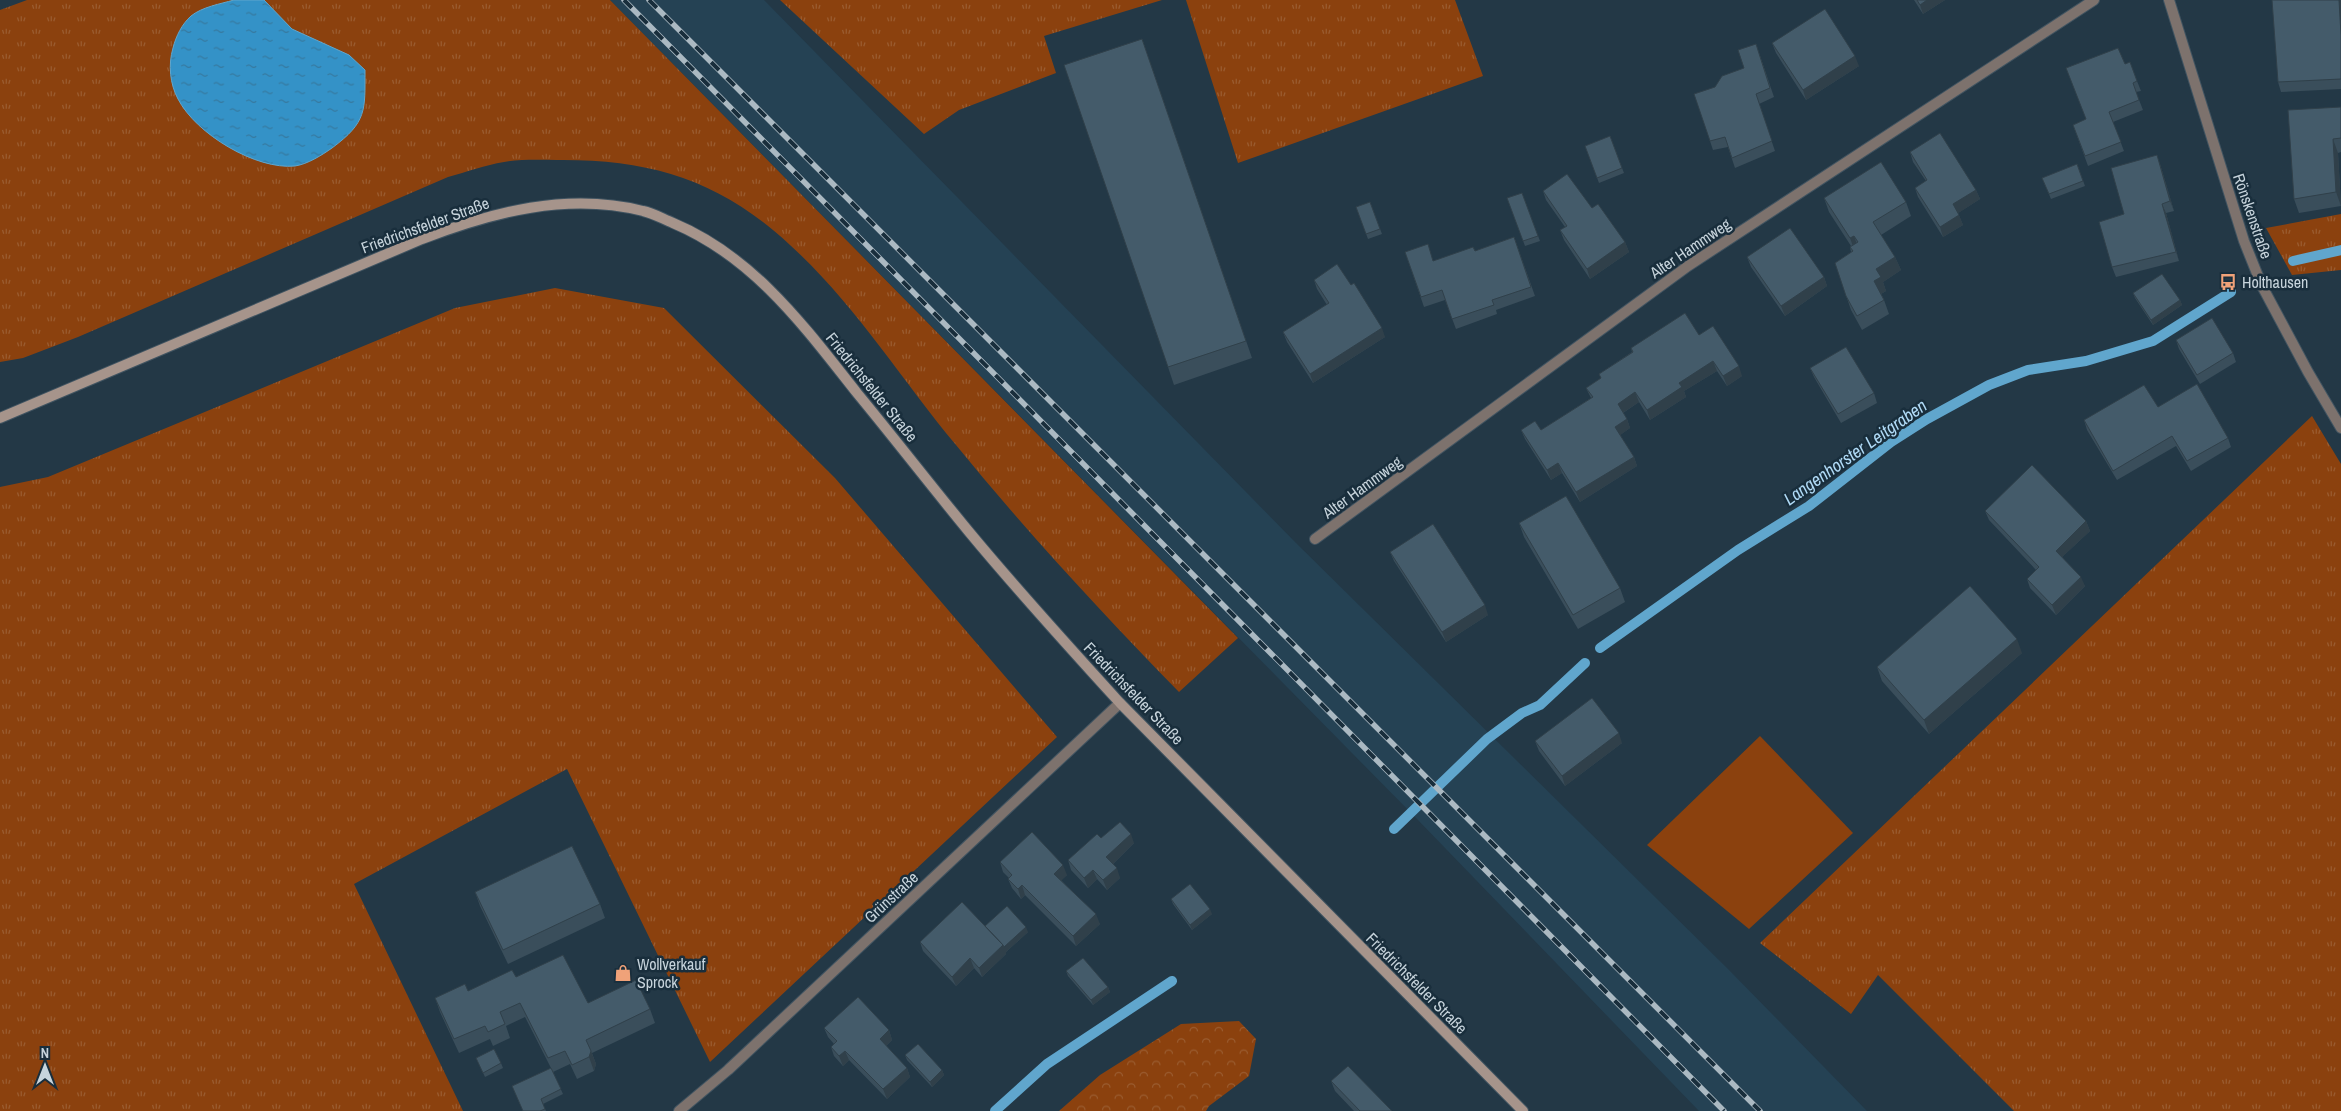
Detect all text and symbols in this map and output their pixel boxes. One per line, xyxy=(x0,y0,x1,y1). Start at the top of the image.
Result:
street label: Rönskenstraße xyxy=(2228,170,2278,262)
street label: Friedrichsfelder Straße xyxy=(358,192,492,258)
street label: Alter Hammweg xyxy=(1644,212,1735,284)
place label: Holthausen xyxy=(2242,271,2308,293)
bus stop icon: Holthausen xyxy=(2218,272,2238,292)
street label: Friedrichsfelder Straße xyxy=(821,328,923,446)
water label: Langenhorster Leitgraben xyxy=(1778,393,1932,511)
street label: Alter Hammweg xyxy=(1317,450,1407,524)
street label: Friedrichsfelder Straße xyxy=(1079,637,1189,749)
street label: Grünstraße xyxy=(859,866,923,928)
street label: Friedrichsfelder Straße xyxy=(1362,928,1472,1038)
place label: Wollverkauf Sprock xyxy=(637,953,706,993)
shop icon: Wollverkauf Sprock xyxy=(613,963,633,983)
north arrow xyxy=(20,1041,70,1091)
text: N xyxy=(41,1044,49,1062)

